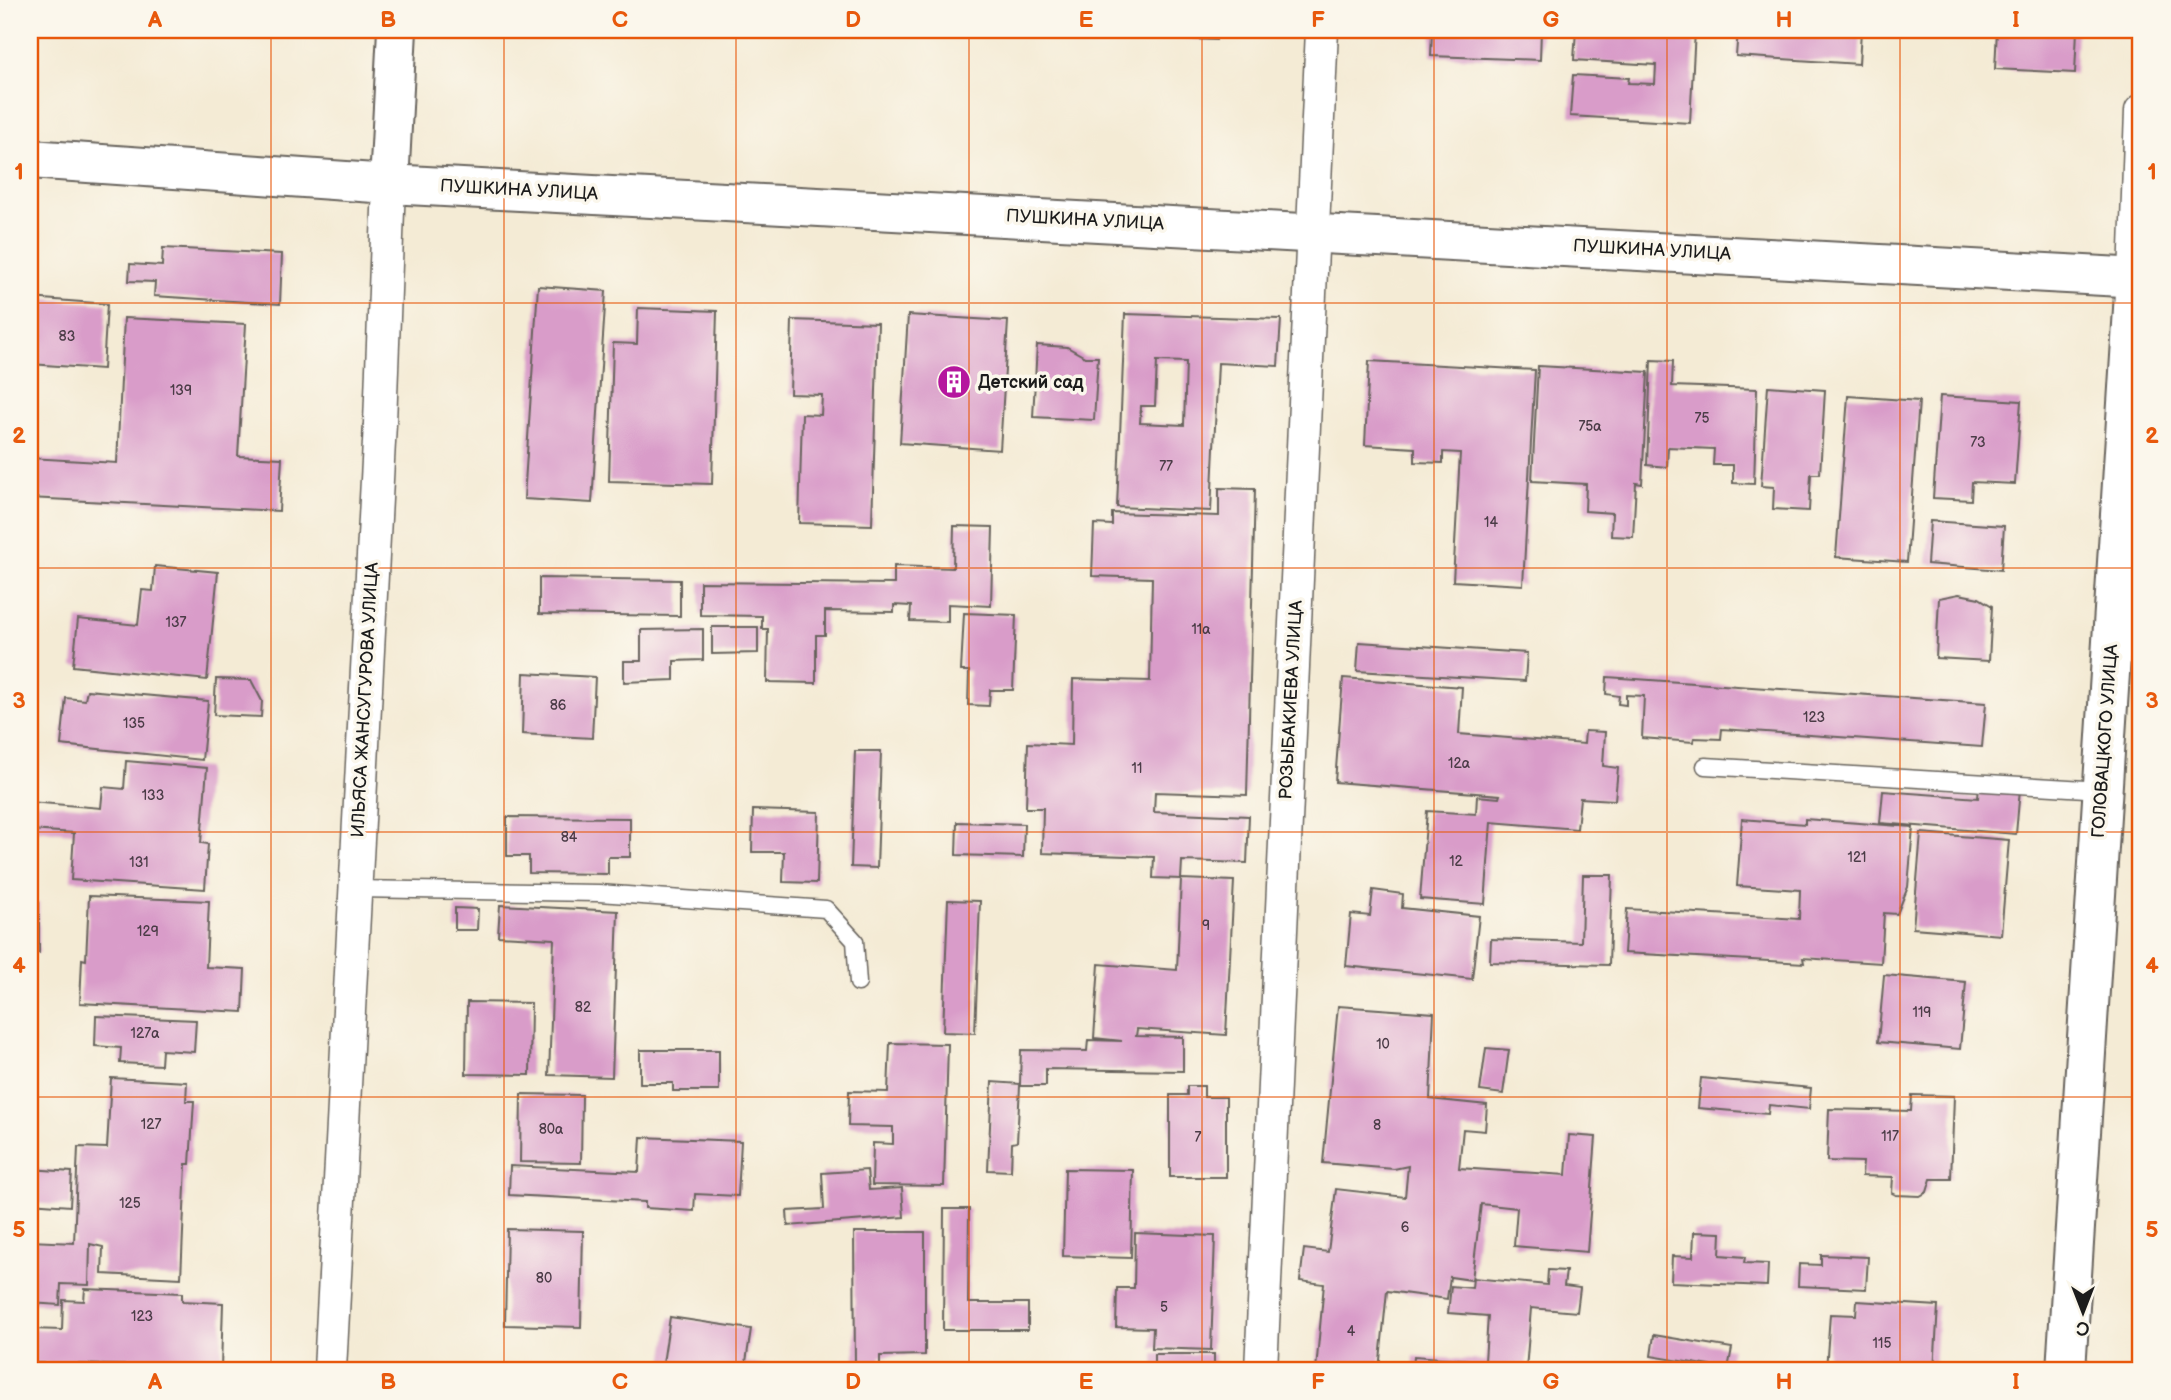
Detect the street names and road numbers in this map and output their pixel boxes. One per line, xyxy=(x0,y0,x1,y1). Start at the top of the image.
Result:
street label: ПУШКИНА УЛИЦА xyxy=(440,175,598,205)
street label: ПУШКИНА УЛИЦА xyxy=(1006,205,1164,235)
street label: ПУШКИНА УЛИЦА xyxy=(1573,235,1731,265)
street label: ИЛЬЯСА ЖАНСУГУРОВА УЛИЦА xyxy=(347,562,383,838)
street label: РОЗЫБАКИЕВА УЛИЦА xyxy=(1275,600,1307,800)
street label: ГОЛОВАЦКОГО УЛИЦА xyxy=(2088,643,2122,839)

